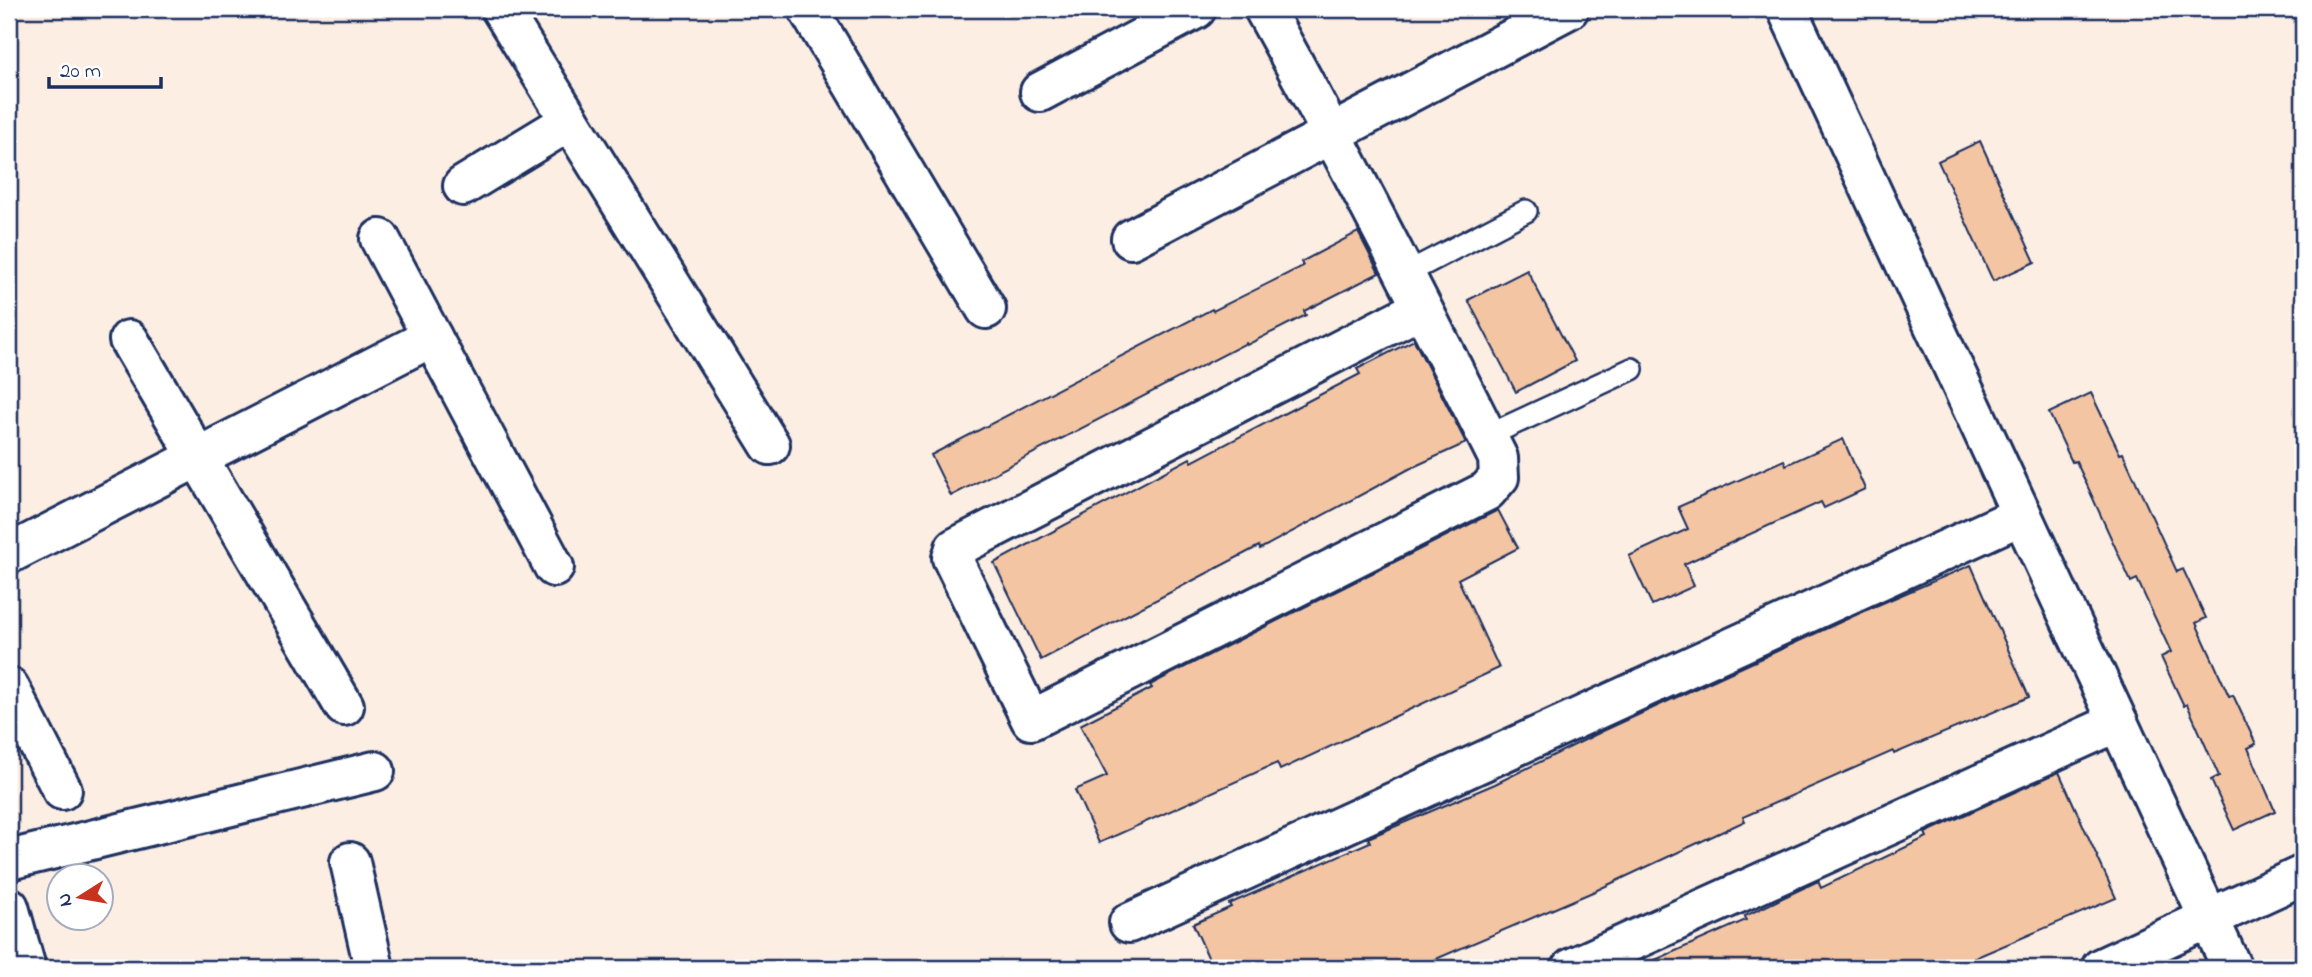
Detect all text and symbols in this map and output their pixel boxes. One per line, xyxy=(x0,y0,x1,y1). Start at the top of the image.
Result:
scale bar xyxy=(49,46,161,90)
text: 20 m xyxy=(60,57,101,87)
north arrow xyxy=(46,862,116,932)
text: N xyxy=(51,891,80,909)

